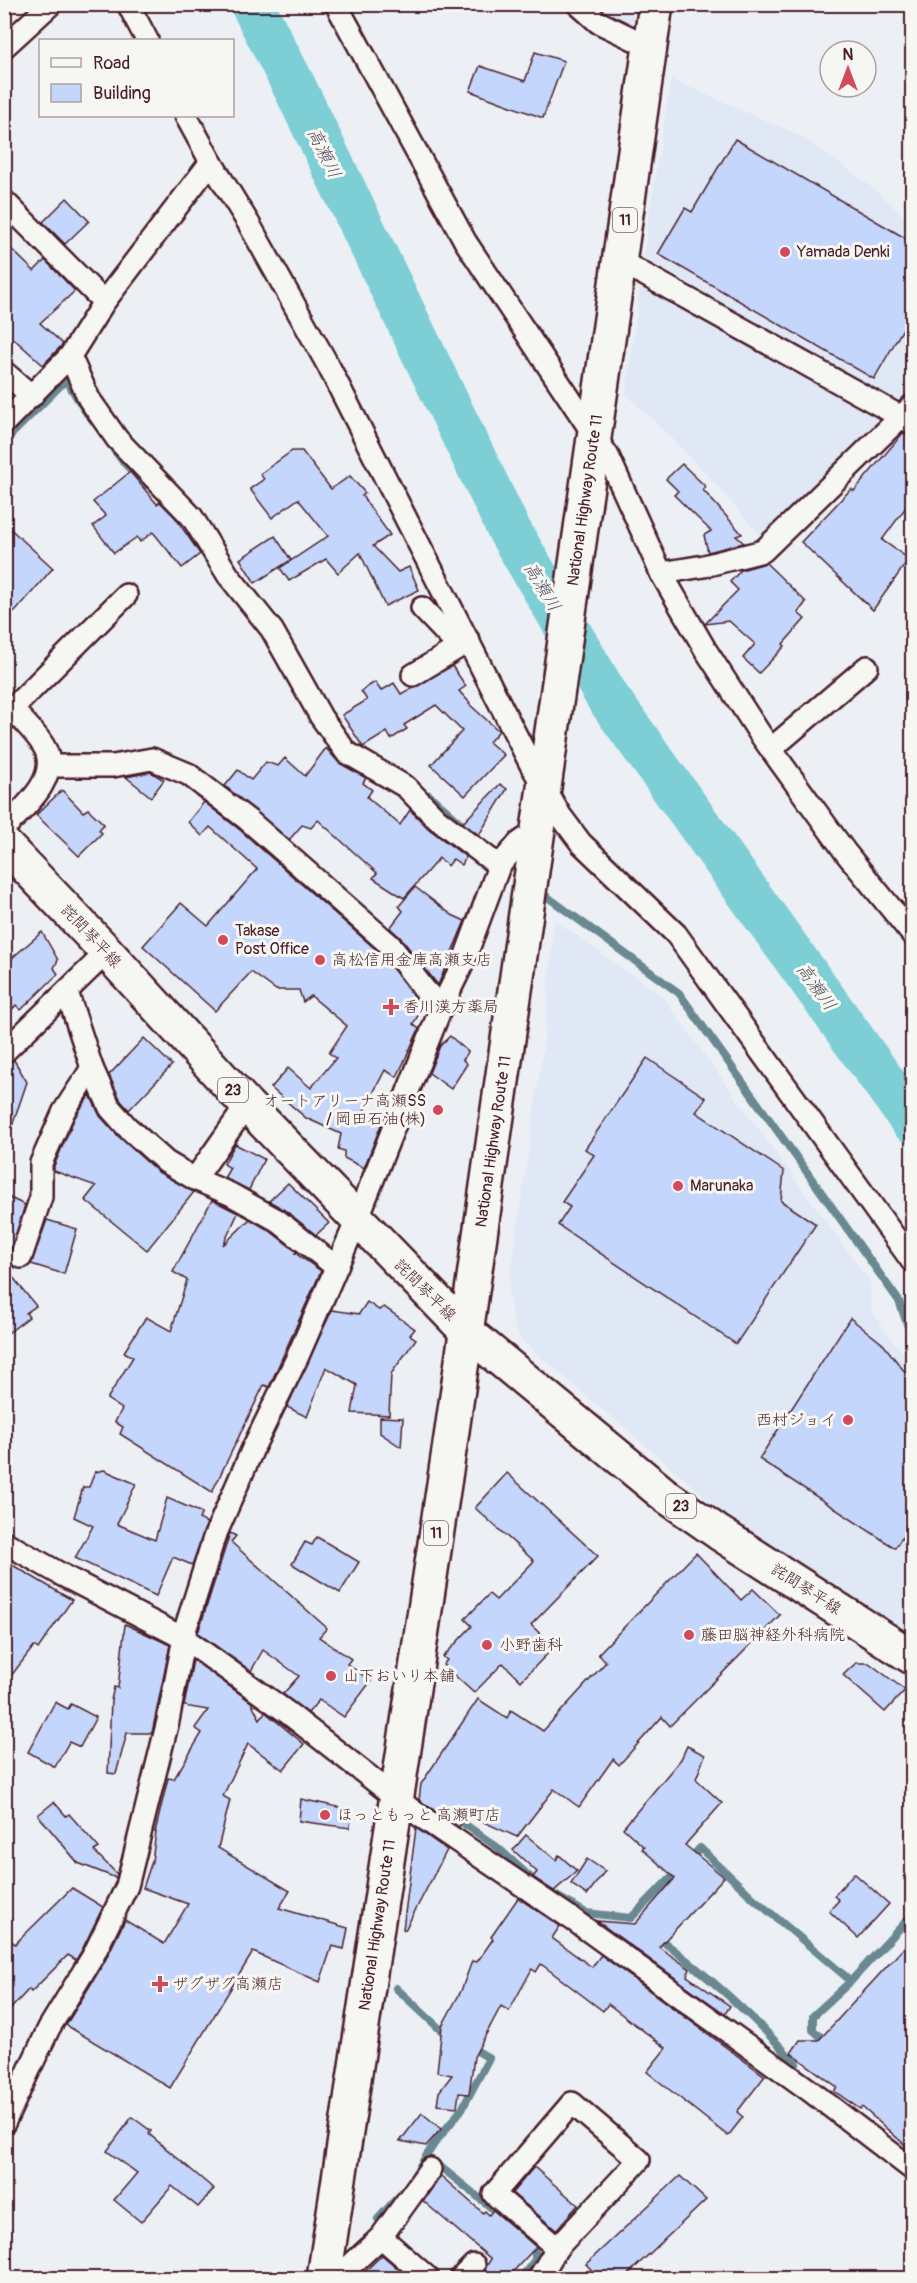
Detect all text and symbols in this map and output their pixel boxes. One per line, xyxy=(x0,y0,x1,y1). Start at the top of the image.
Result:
legend xyxy=(39,39,234,117)
north arrow xyxy=(818,39,878,99)
text: N xyxy=(843,45,854,65)
text: Road xyxy=(93,52,130,75)
text: Building xyxy=(93,82,151,105)
water label: 高瀬川 xyxy=(302,124,346,182)
road number: 11 xyxy=(613,208,637,232)
place label: Yamada Denki xyxy=(796,242,890,262)
marker: Yamada Denki xyxy=(778,245,792,259)
street label: National Highway Route 11 xyxy=(563,413,607,587)
water label: 高瀬川 xyxy=(518,558,566,616)
street label: 詫間琴平線 xyxy=(56,900,126,972)
place label: Takase Post Office xyxy=(235,921,309,959)
marker: Takase Post Office xyxy=(216,933,230,947)
place label: 高松信用金庫高瀬支店 xyxy=(332,950,492,970)
marker: 高松信用金庫高瀬支店 xyxy=(313,953,327,967)
water label: 高瀬川 xyxy=(791,958,841,1016)
place label: 香川漢方薬局 xyxy=(403,997,499,1017)
marker: 香川漢方薬局 xyxy=(384,1000,398,1014)
street label: National Highway Route 11 xyxy=(471,1055,516,1229)
road number: 23 xyxy=(218,1078,248,1102)
place label: オートアリーナ高瀬SS / 岡田石油(株) xyxy=(263,1091,426,1129)
marker: オートアリーナ高瀬SS / 岡田石油(株) xyxy=(431,1103,445,1117)
place label: Marunaka xyxy=(690,1176,753,1196)
marker: Marunaka xyxy=(671,1179,685,1193)
street label: 詫間琴平線 xyxy=(390,1255,460,1325)
place label: 西村ジョイ xyxy=(756,1410,836,1430)
marker: 西村ジョイ xyxy=(841,1413,855,1427)
road number: 23 xyxy=(666,1494,696,1518)
road number: 11 xyxy=(424,1521,448,1545)
street label: 詫間琴平線 xyxy=(767,1559,845,1619)
place label: 藤田脳神経外科病院 xyxy=(701,1625,845,1645)
marker: 藤田脳神経外科病院 xyxy=(682,1628,696,1642)
place label: 小野歯科 xyxy=(499,1635,563,1655)
marker: 小野歯科 xyxy=(480,1638,494,1652)
place label: 山下おいり本舗 xyxy=(343,1666,455,1686)
marker: 山下おいり本舗 xyxy=(324,1669,338,1683)
place label: ほっともっと 高瀬町店 xyxy=(337,1805,500,1825)
marker: ほっともっと 高瀬町店 xyxy=(318,1808,332,1822)
street label: National Highway Route 11 xyxy=(355,1838,400,2012)
place label: ザグザグ高瀬店 xyxy=(172,1974,283,1994)
marker: ザグザグ高瀬店 xyxy=(153,1977,167,1991)

